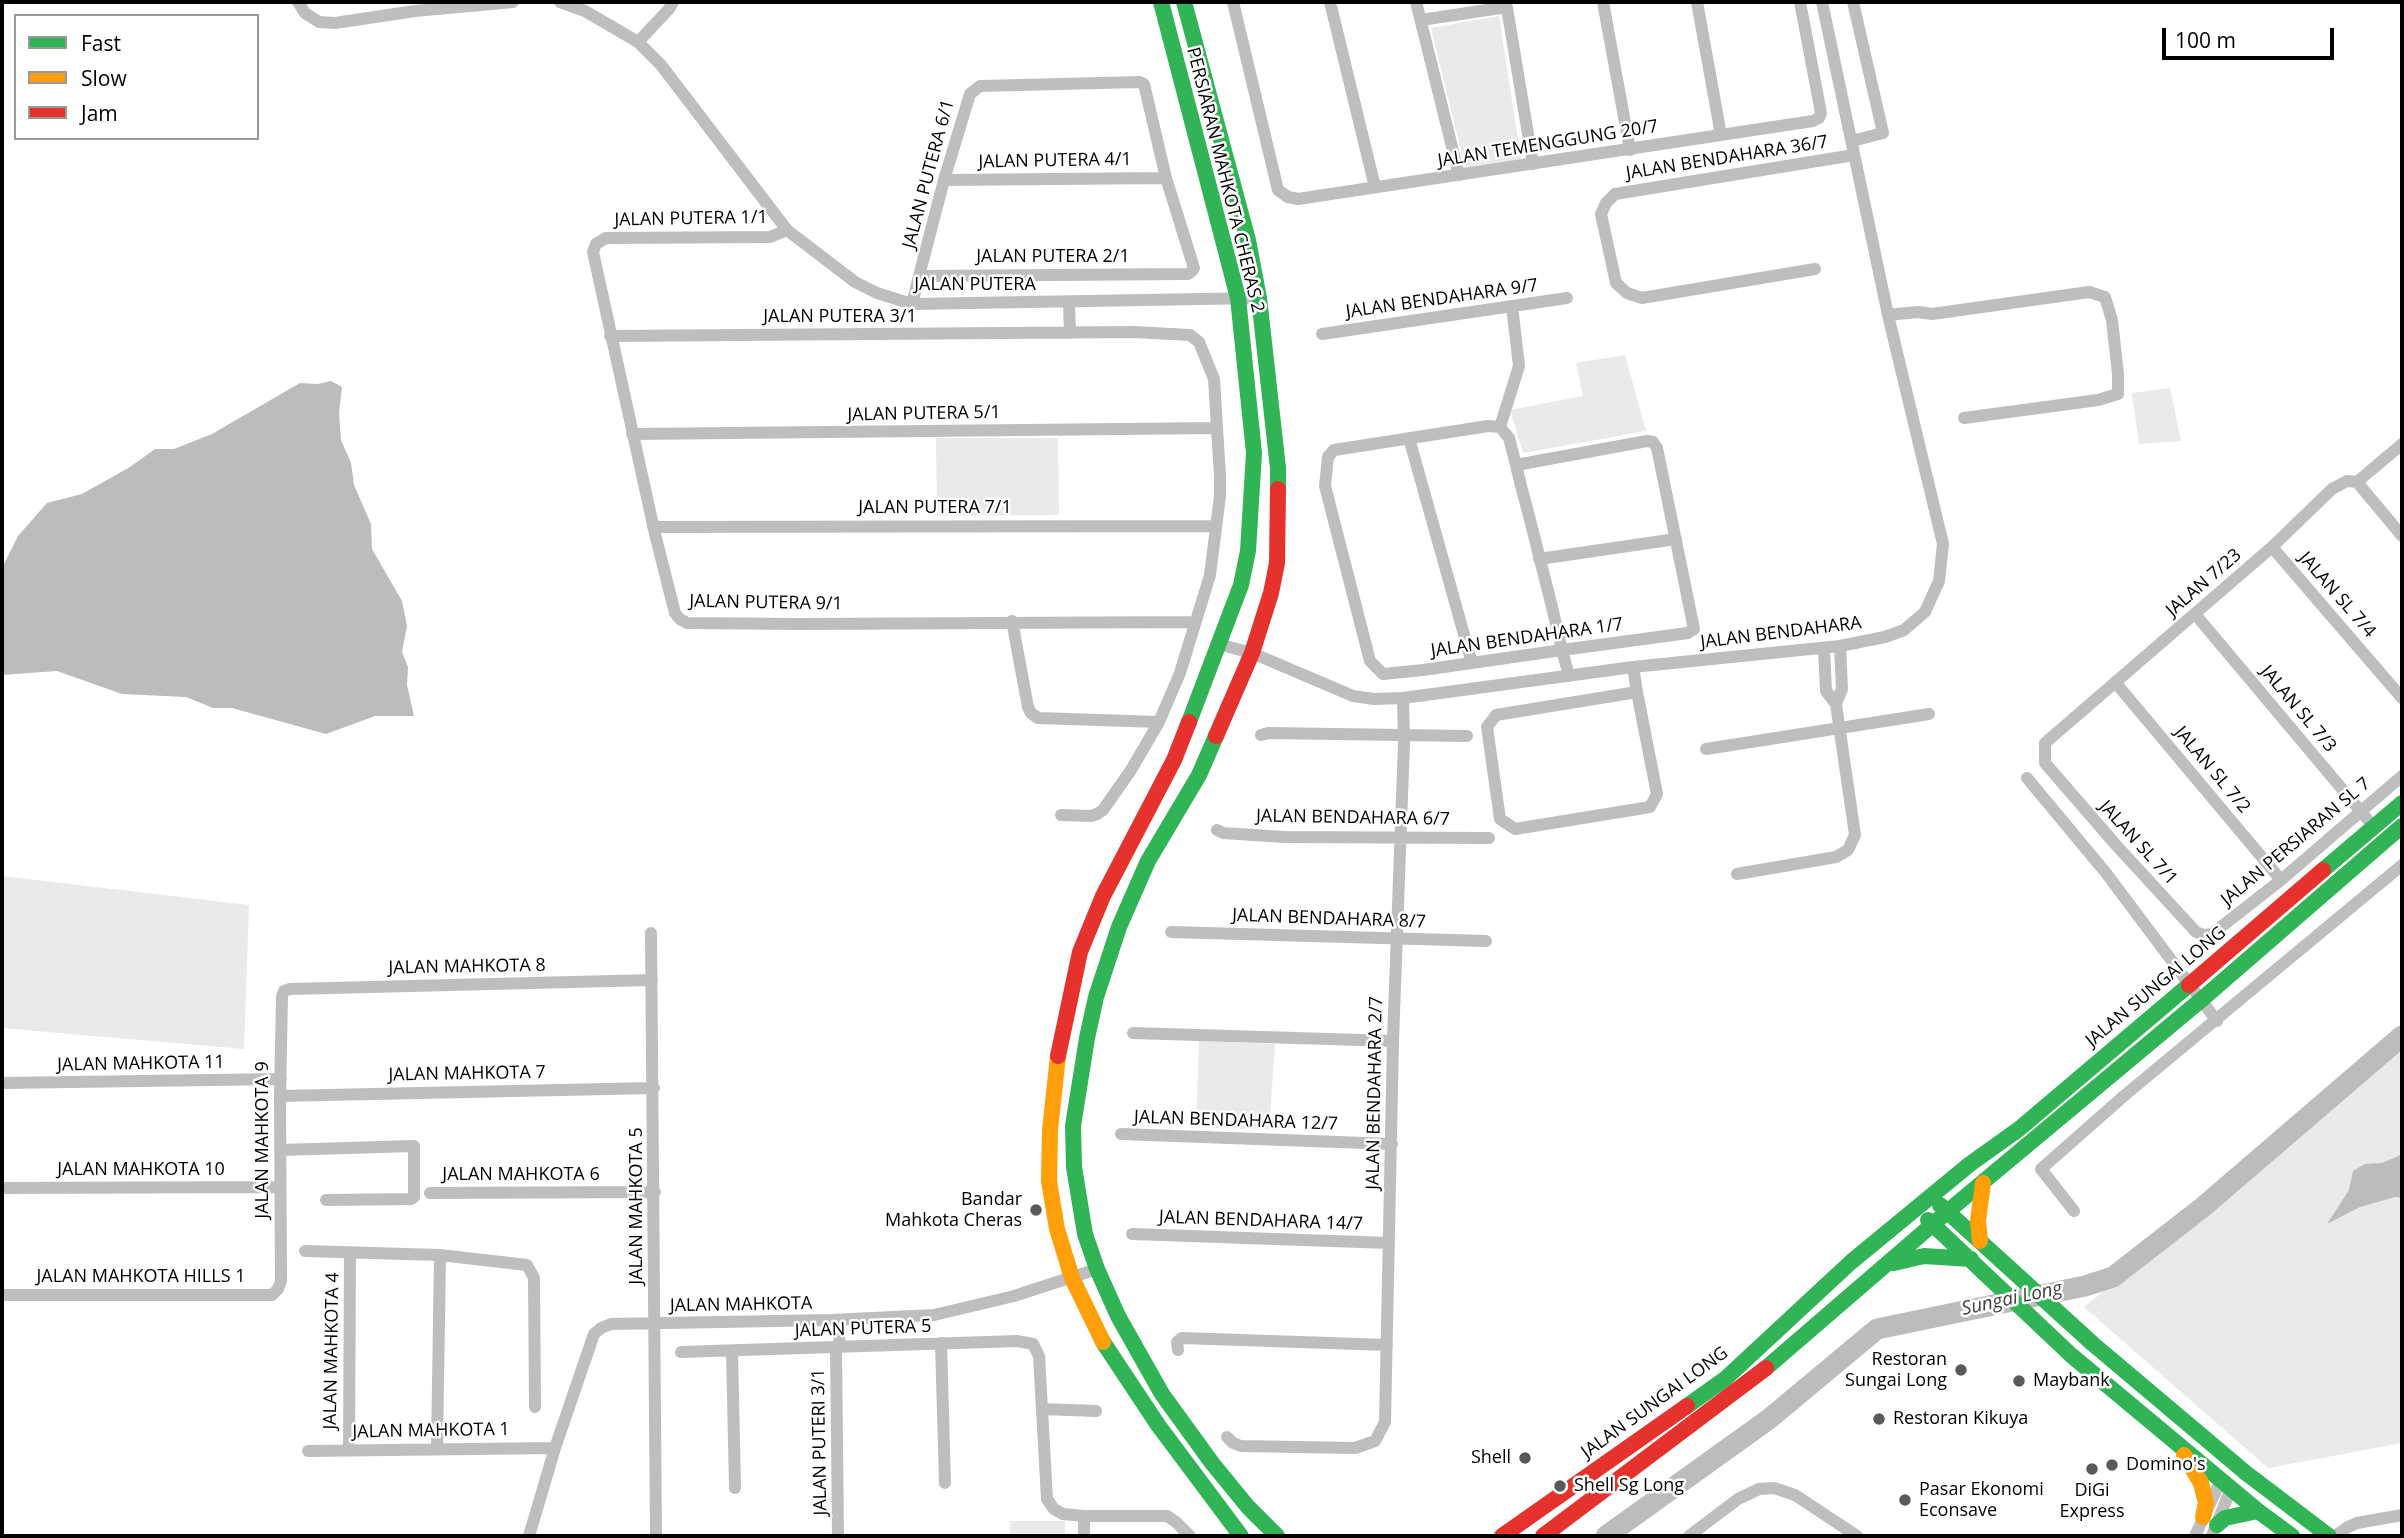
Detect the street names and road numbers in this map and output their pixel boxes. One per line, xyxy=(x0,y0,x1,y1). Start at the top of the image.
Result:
street label: PERSIARAN MAHKOTA CHERAS 2 xyxy=(1182,45,1268,315)
street label: JALAN PUTERA 6/1 xyxy=(899,97,959,251)
street label: JALAN TEMENGGUNG 20/7 xyxy=(1436,116,1660,172)
street label: JALAN BENDAHARA 36/7 xyxy=(1624,131,1830,185)
street label: JALAN PUTERA 4/1 xyxy=(978,149,1132,173)
street label: JALAN PUTERA 1/1 xyxy=(614,207,768,231)
street label: JALAN PUTERA 2/1 xyxy=(976,246,1130,268)
street label: JALAN PUTERA xyxy=(914,274,1036,296)
street label: JALAN BENDAHARA 9/7 xyxy=(1345,275,1539,323)
street label: JALAN PUTERA 3/1 xyxy=(763,306,917,328)
street label: JALAN PUTERA 5/1 xyxy=(847,402,1001,426)
street label: JALAN PUTERA 7/1 xyxy=(858,497,1012,519)
street label: JALAN 7/23 xyxy=(2162,544,2246,622)
street label: JALAN SL 7/4 xyxy=(2294,548,2380,642)
street label: JALAN PUTERA 9/1 xyxy=(689,591,843,615)
street label: JALAN BENDAHARA xyxy=(1699,612,1863,654)
street label: JALAN BENDAHARA 1/7 xyxy=(1430,614,1624,662)
street label: JALAN SL 7/3 xyxy=(2256,661,2340,757)
street label: JALAN SL 7/2 xyxy=(2170,722,2254,818)
street label: JALAN PERSIARAN SL 7 xyxy=(2217,773,2375,911)
street label: JALAN SL 7/1 xyxy=(2094,796,2182,890)
street label: JALAN BENDAHARA 6/7 xyxy=(1256,806,1450,830)
street label: JALAN BENDAHARA 8/7 xyxy=(1232,905,1426,933)
street label: JALAN SUNGAI LONG xyxy=(2082,922,2230,1052)
street label: JALAN MAHKOTA 8 xyxy=(388,955,546,979)
street label: JALAN BENDAHARA 2/7 xyxy=(1363,996,1387,1190)
street label: JALAN MAHKOTA 11 xyxy=(57,1052,225,1076)
street label: JALAN MAHKOTA 9 xyxy=(252,1061,274,1219)
street label: JALAN MAHKOTA 7 xyxy=(388,1062,546,1086)
street label: JALAN BENDAHARA 12/7 xyxy=(1134,1107,1338,1135)
street label: JALAN MAHKOTA 5 xyxy=(626,1127,648,1285)
street label: JALAN MAHKOTA 10 xyxy=(57,1159,225,1181)
street label: JALAN MAHKOTA 6 xyxy=(442,1164,600,1186)
street label: JALAN BENDAHARA 14/7 xyxy=(1159,1207,1363,1235)
street label: JALAN MAHKOTA HILLS 1 xyxy=(37,1266,245,1288)
street label: JALAN MAHKOTA 4 xyxy=(320,1272,344,1430)
street label: JALAN MAHKOTA xyxy=(670,1293,812,1317)
street label: JALAN PUTERA 5 xyxy=(794,1316,932,1342)
street label: JALAN SUNGAI LONG xyxy=(1577,1343,1733,1463)
street label: JALAN PUTERI 3/1 xyxy=(808,1368,832,1516)
street label: JALAN MAHKOTA 1 xyxy=(352,1419,510,1443)

